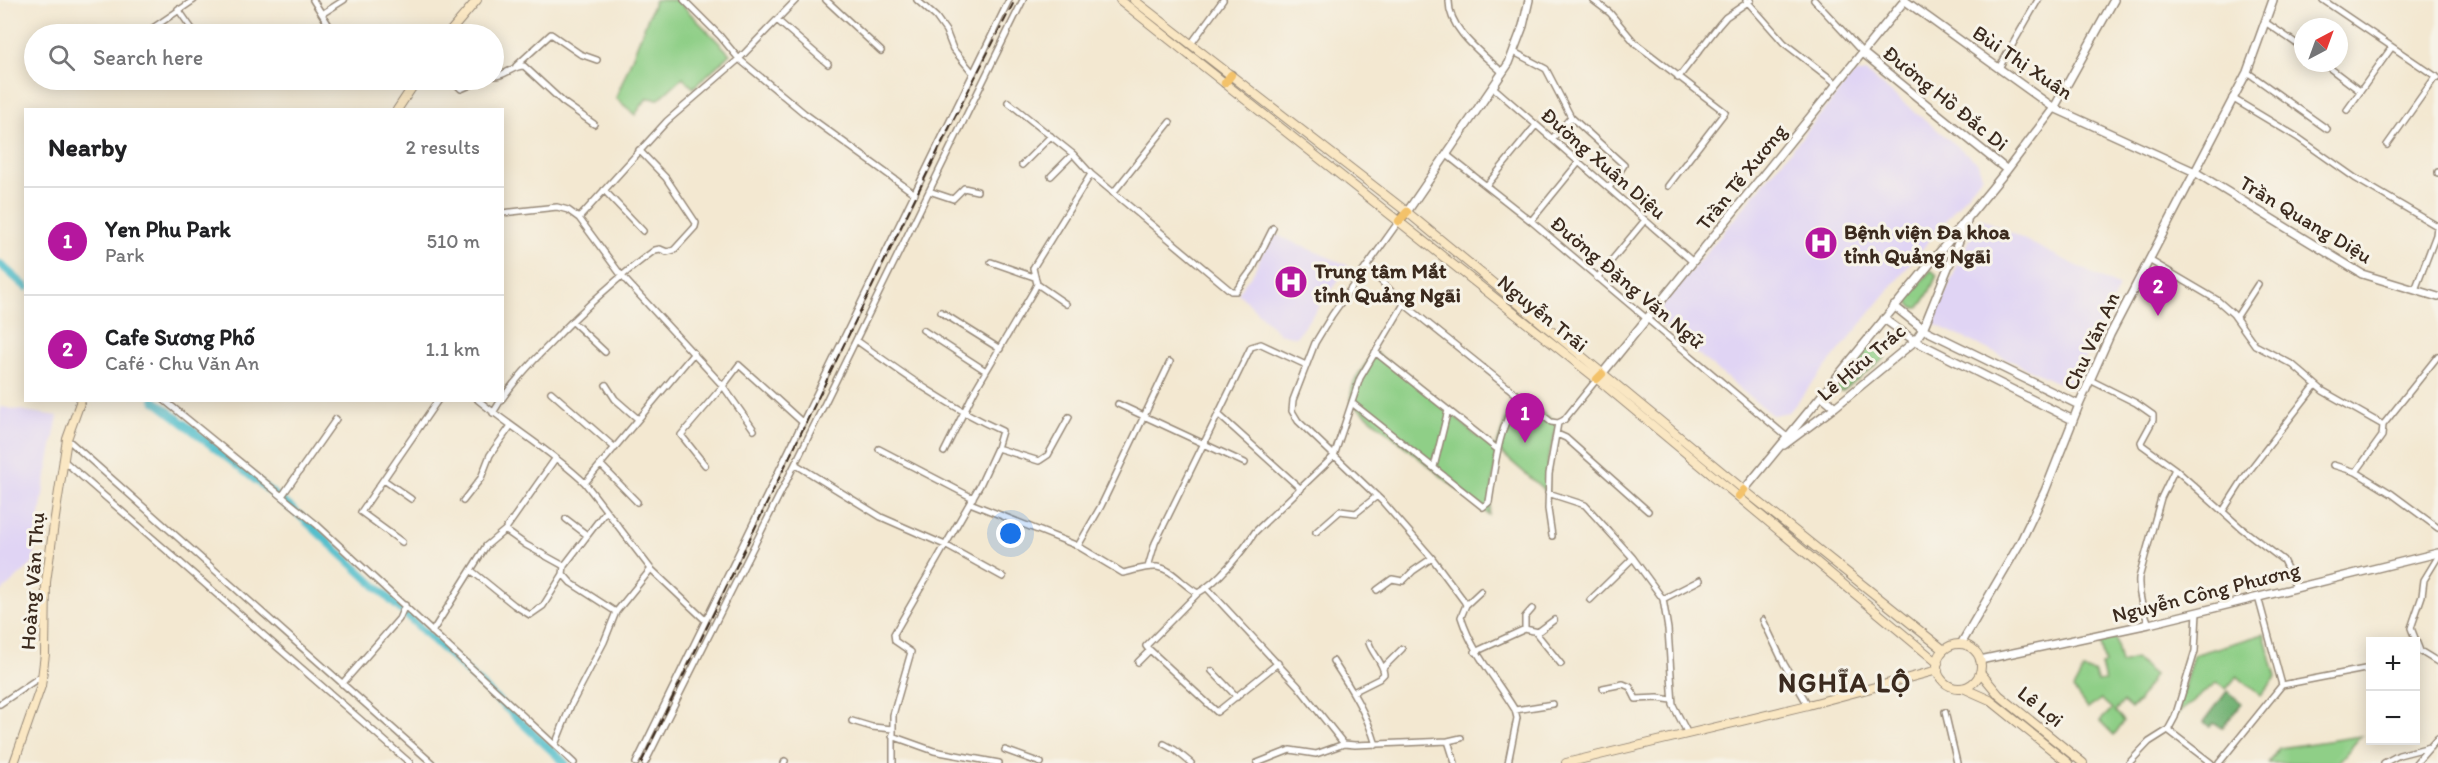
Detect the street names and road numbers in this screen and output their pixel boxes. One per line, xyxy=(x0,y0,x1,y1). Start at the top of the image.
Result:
street label: Bùi Thị Xuân xyxy=(1968,19,2078,105)
street label: Đường Hồ Đắc Di xyxy=(1878,40,2014,156)
street label: Đường Xuân Diệu xyxy=(1536,102,1672,224)
street label: Trần Tế Xương xyxy=(1690,118,1792,235)
street label: Trần Quang Diệu xyxy=(2235,170,2377,269)
street label: Đường Đặng Văn Ngữ xyxy=(1546,210,1711,354)
street label: Nguyễn Trãi xyxy=(1493,269,1593,357)
street label: Chu Văn An xyxy=(2057,288,2125,394)
street label: Lê Hữu Trác xyxy=(1812,318,1910,406)
street label: Hoàng Văn Thụ xyxy=(15,511,49,651)
street label: Nguyễn Công Phương xyxy=(2109,556,2303,627)
street label: Lê Lợi xyxy=(2013,680,2069,732)

